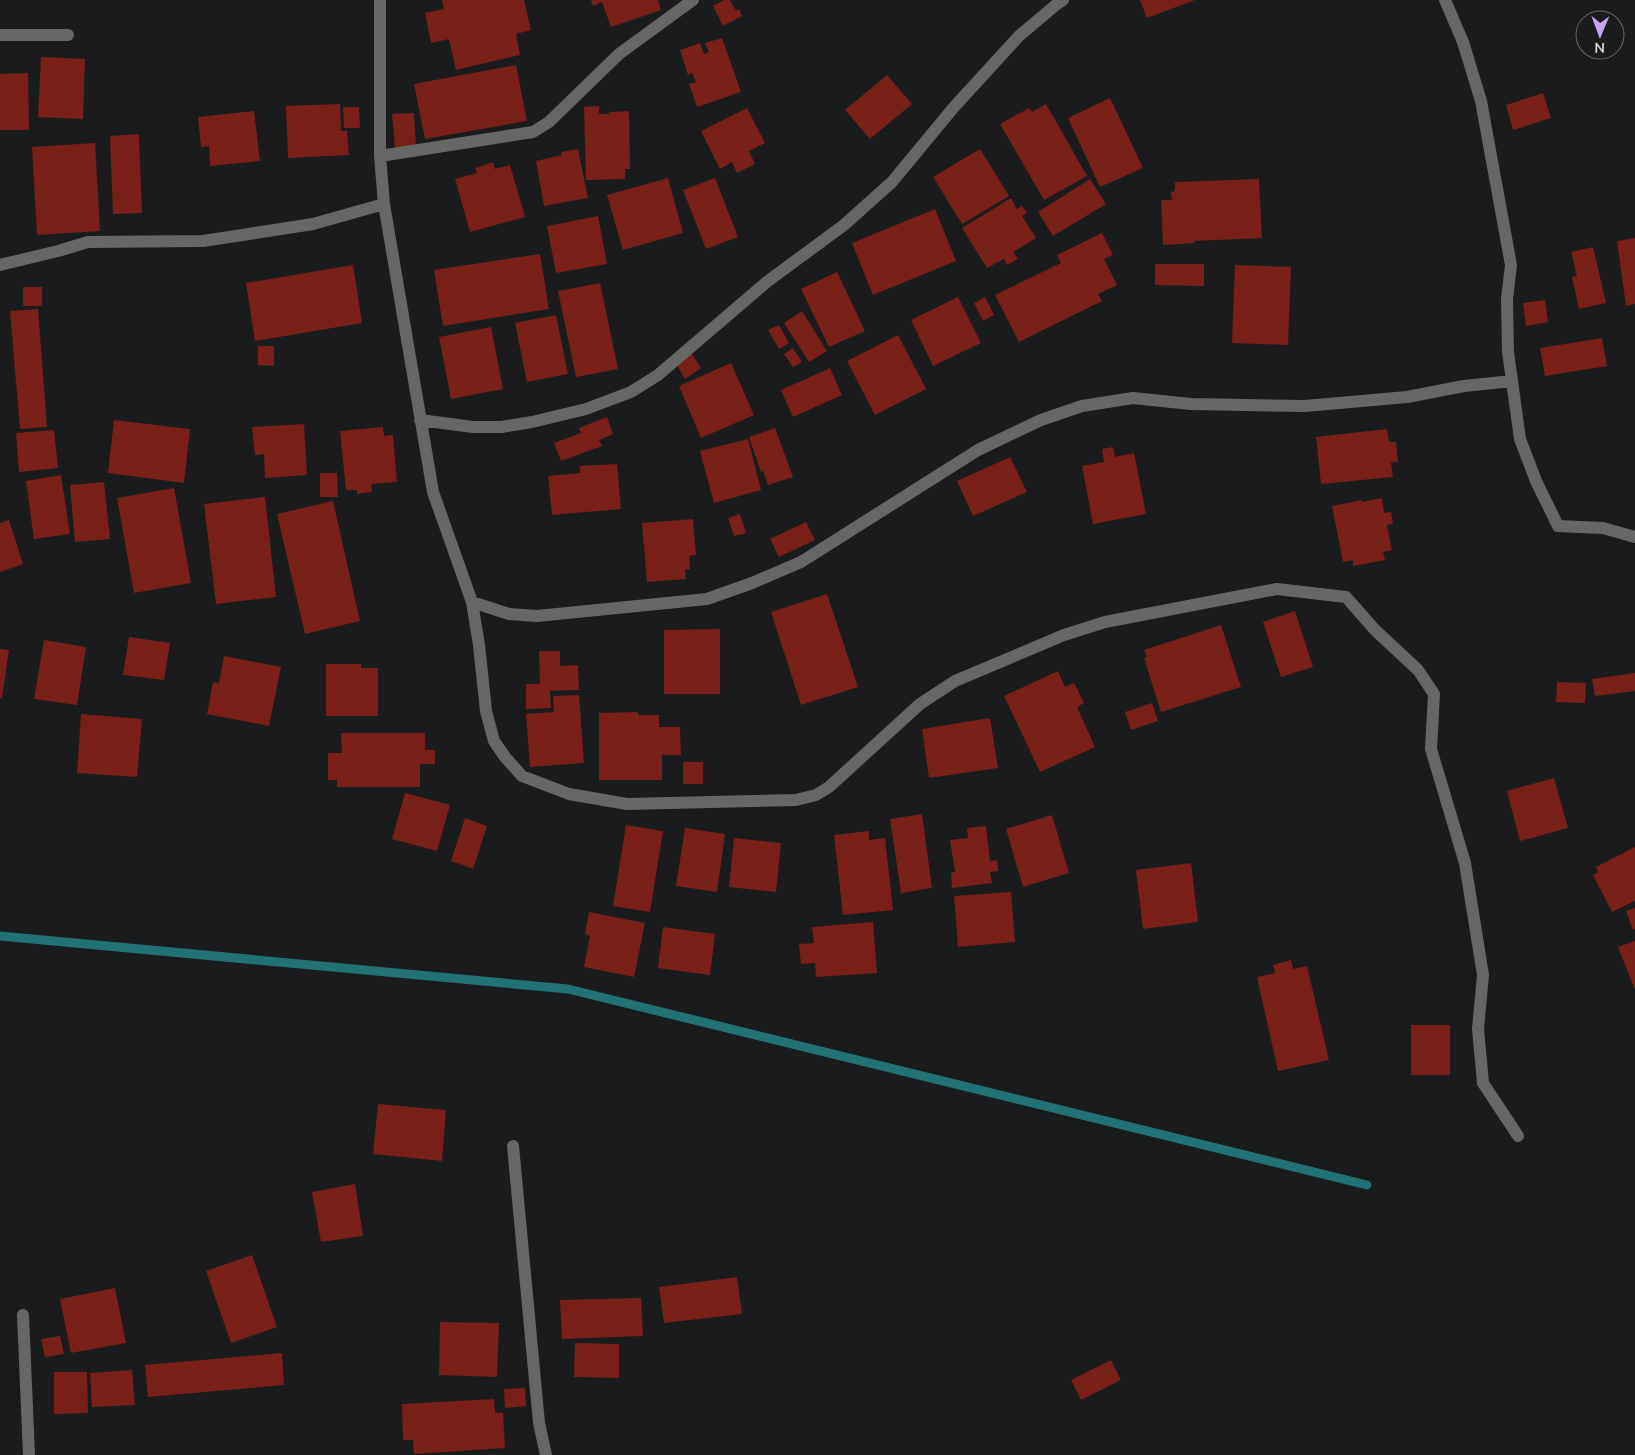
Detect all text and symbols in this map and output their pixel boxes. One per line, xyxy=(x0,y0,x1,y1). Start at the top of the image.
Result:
north arrow xyxy=(1575,10,1625,60)
text: N xyxy=(1594,38,1605,57)

